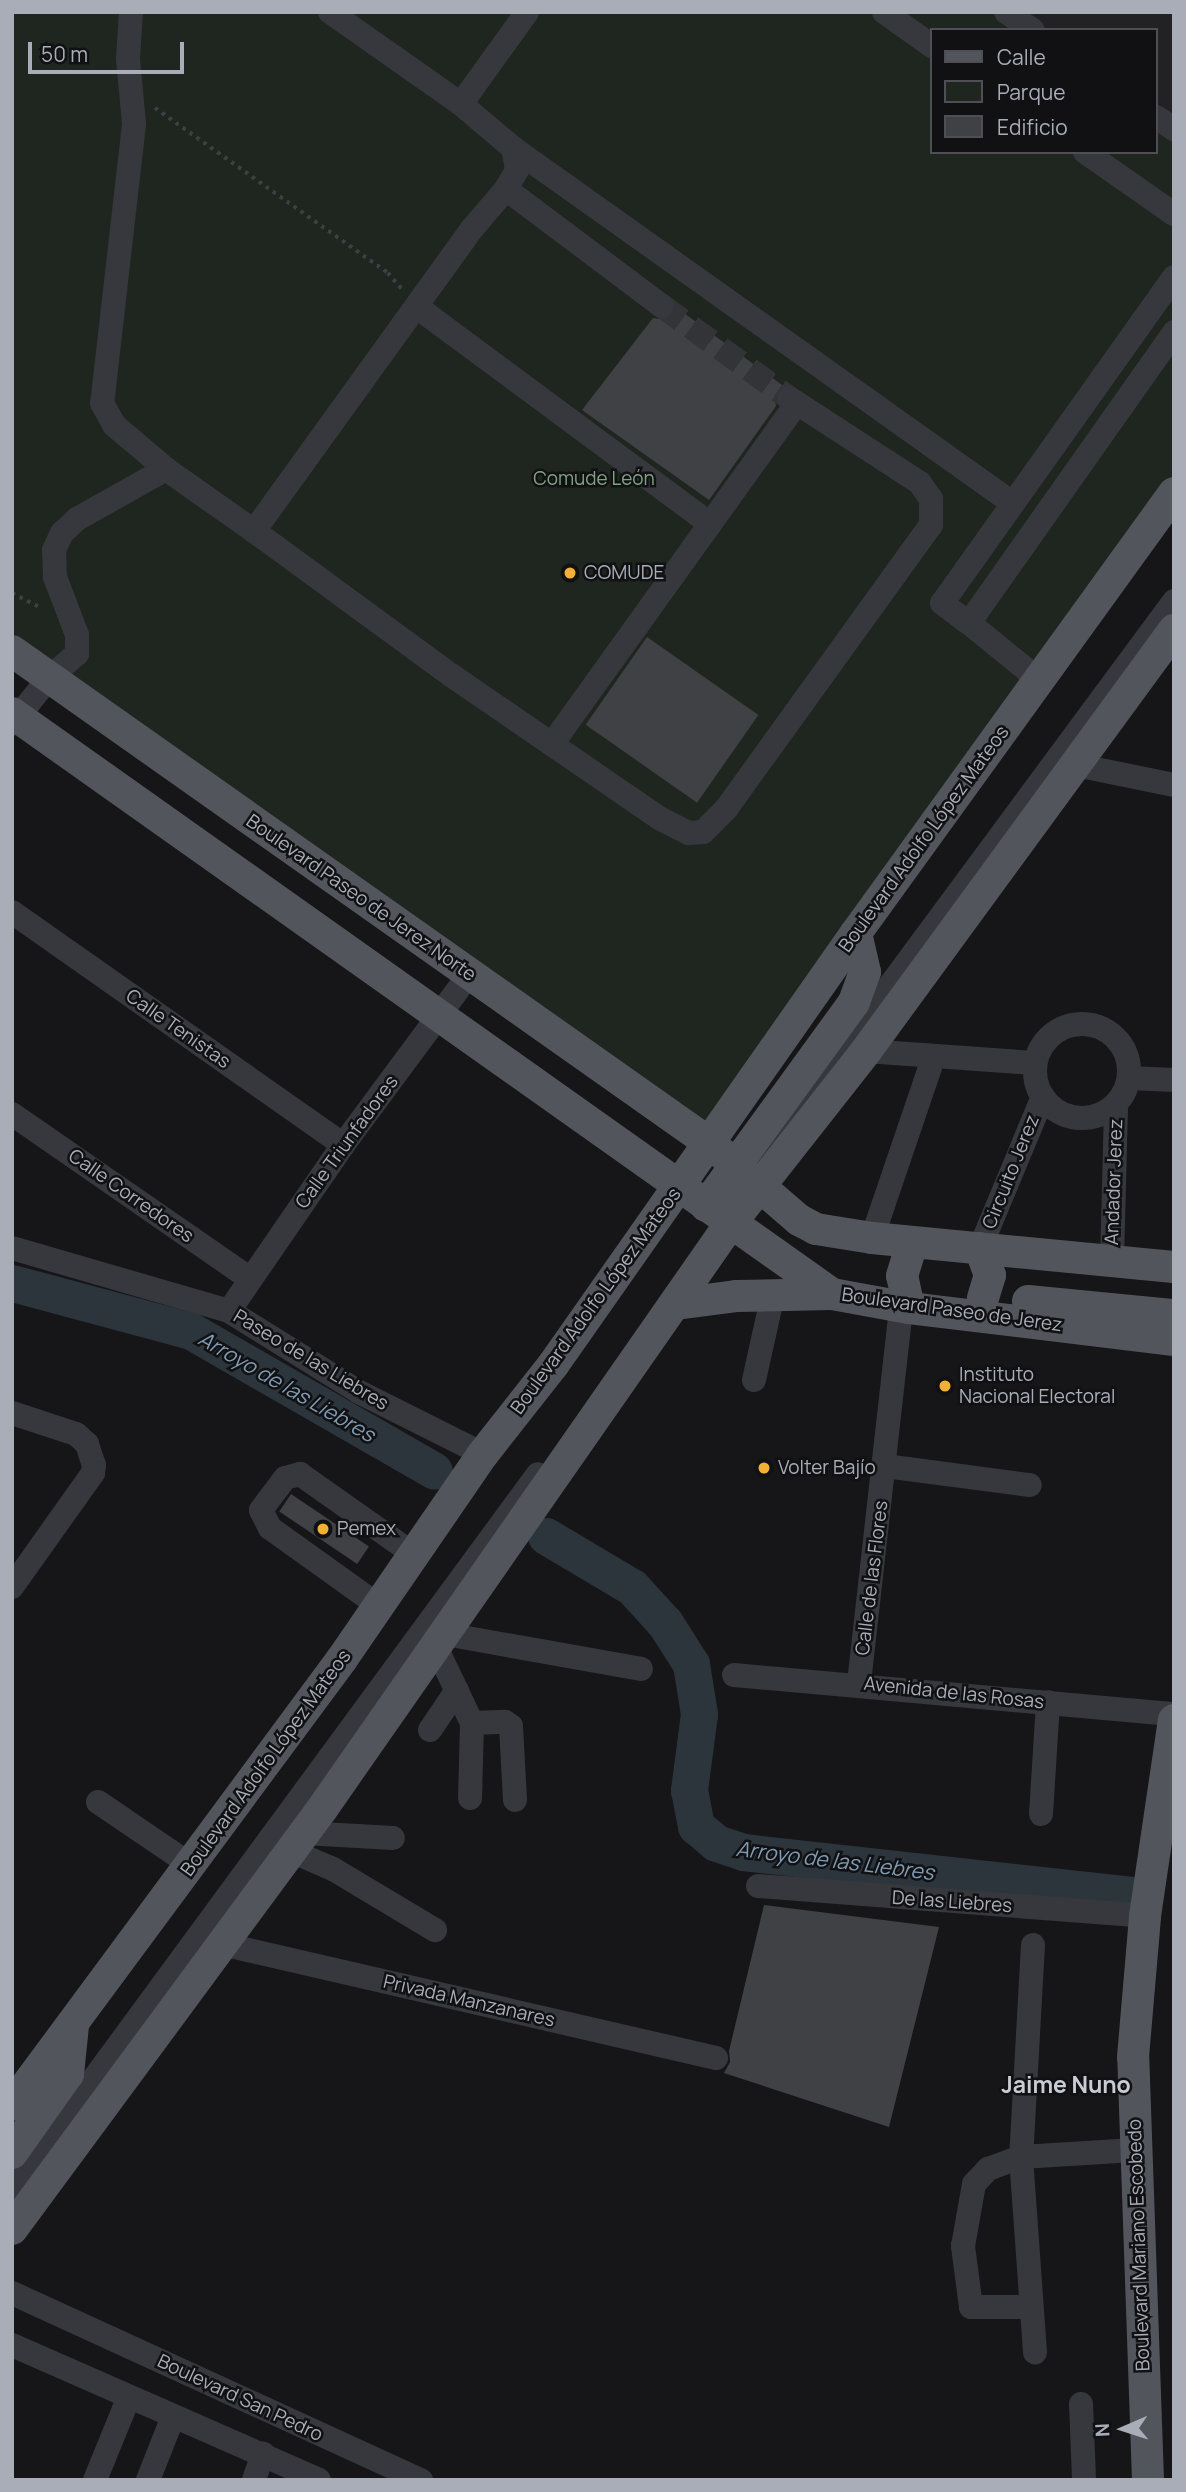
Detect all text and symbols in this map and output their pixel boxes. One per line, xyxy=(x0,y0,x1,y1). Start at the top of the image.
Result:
scale bar xyxy=(32,28,187,72)
legend xyxy=(930,28,1158,154)
text: 50 m xyxy=(41,40,88,68)
text: Calle xyxy=(997,43,1046,71)
text: Parque xyxy=(997,78,1066,106)
text: Edificio xyxy=(997,113,1068,141)
park label: Comude León xyxy=(533,468,655,490)
place label: COMUDE xyxy=(584,562,664,584)
marker: COMUDE xyxy=(562,565,578,581)
street label: Boulevard Adolfo López Mateos xyxy=(834,721,1014,957)
street label: Boulevard Paseo de Jerez Norte xyxy=(242,810,480,986)
street label: Calle Tenistas xyxy=(121,985,235,1073)
street label: Calle Triunfadores xyxy=(291,1071,403,1213)
street label: Circuito Jerez xyxy=(978,1112,1044,1232)
street label: Andador Jerez xyxy=(1100,1119,1128,1245)
street label: Calle Corredores xyxy=(64,1144,198,1248)
street label: Boulevard Adolfo López Mateos xyxy=(506,1183,686,1419)
street label: Boulevard Paseo de Jerez xyxy=(840,1283,1064,1337)
street label: Paseo de las Liebres xyxy=(229,1305,393,1415)
water label: Arroyo de las Liebres xyxy=(194,1325,380,1447)
place label: Instituto Nacional Electoral xyxy=(959,1364,1115,1408)
marker: Instituto Nacional Electoral xyxy=(937,1378,953,1394)
place label: Volter Bajío xyxy=(778,1457,876,1479)
marker: Volter Bajío xyxy=(756,1460,772,1476)
street label: Calle de las Flores xyxy=(851,1499,893,1657)
place label: Pemex xyxy=(337,1518,396,1540)
marker: Pemex xyxy=(315,1521,331,1537)
street label: Boulevard Adolfo López Mateos xyxy=(176,1645,356,1881)
street label: Avenida de las Rosas xyxy=(863,1672,1045,1714)
water label: Arroyo de las Liebres xyxy=(735,1835,935,1885)
street label: De las Liebres xyxy=(891,1886,1013,1918)
street label: Privada Manzanares xyxy=(381,1970,557,2032)
district label: Jaime Nuno xyxy=(1001,2070,1131,2098)
street label: Boulevard Mariano Escobedo xyxy=(1123,2118,1155,2372)
street label: Boulevard San Pedro xyxy=(154,2350,326,2446)
north arrow xyxy=(1088,2394,1158,2464)
text: N xyxy=(1089,2423,1115,2438)

